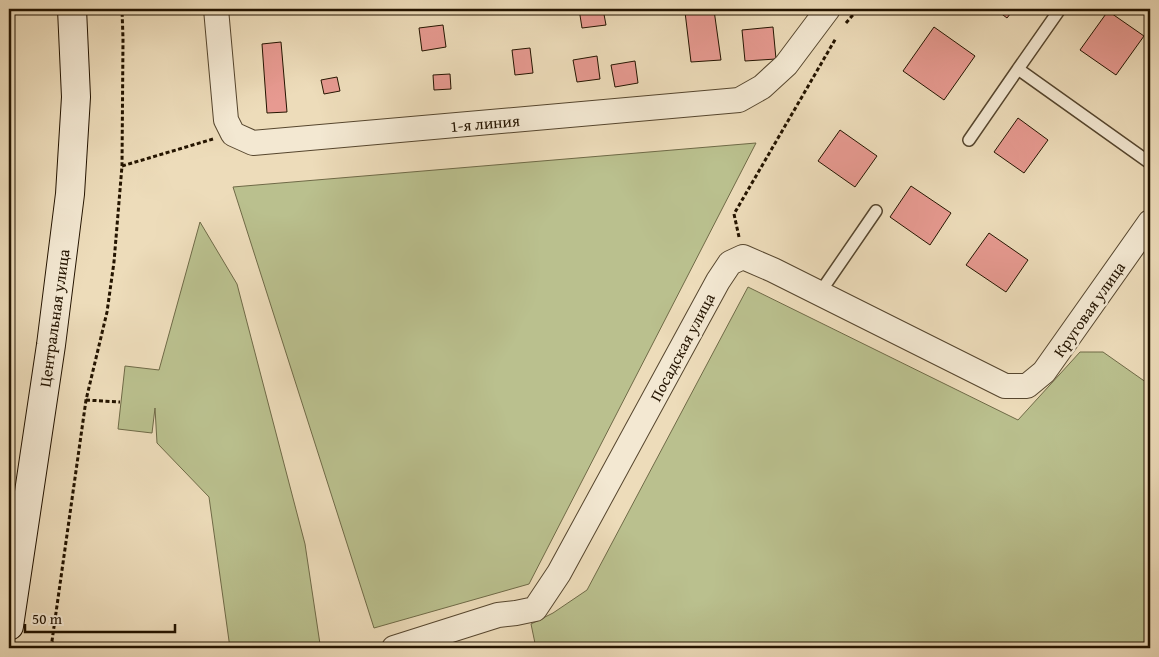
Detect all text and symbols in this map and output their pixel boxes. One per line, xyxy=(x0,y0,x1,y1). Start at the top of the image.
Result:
street label: 1-я линия xyxy=(449,108,521,138)
street label: Центральная улица xyxy=(32,247,76,389)
street label: Круговая улица xyxy=(1047,256,1131,362)
street label: Посадская улица xyxy=(643,288,721,406)
scale bar xyxy=(25,602,175,634)
text: 50 m xyxy=(32,608,63,629)

